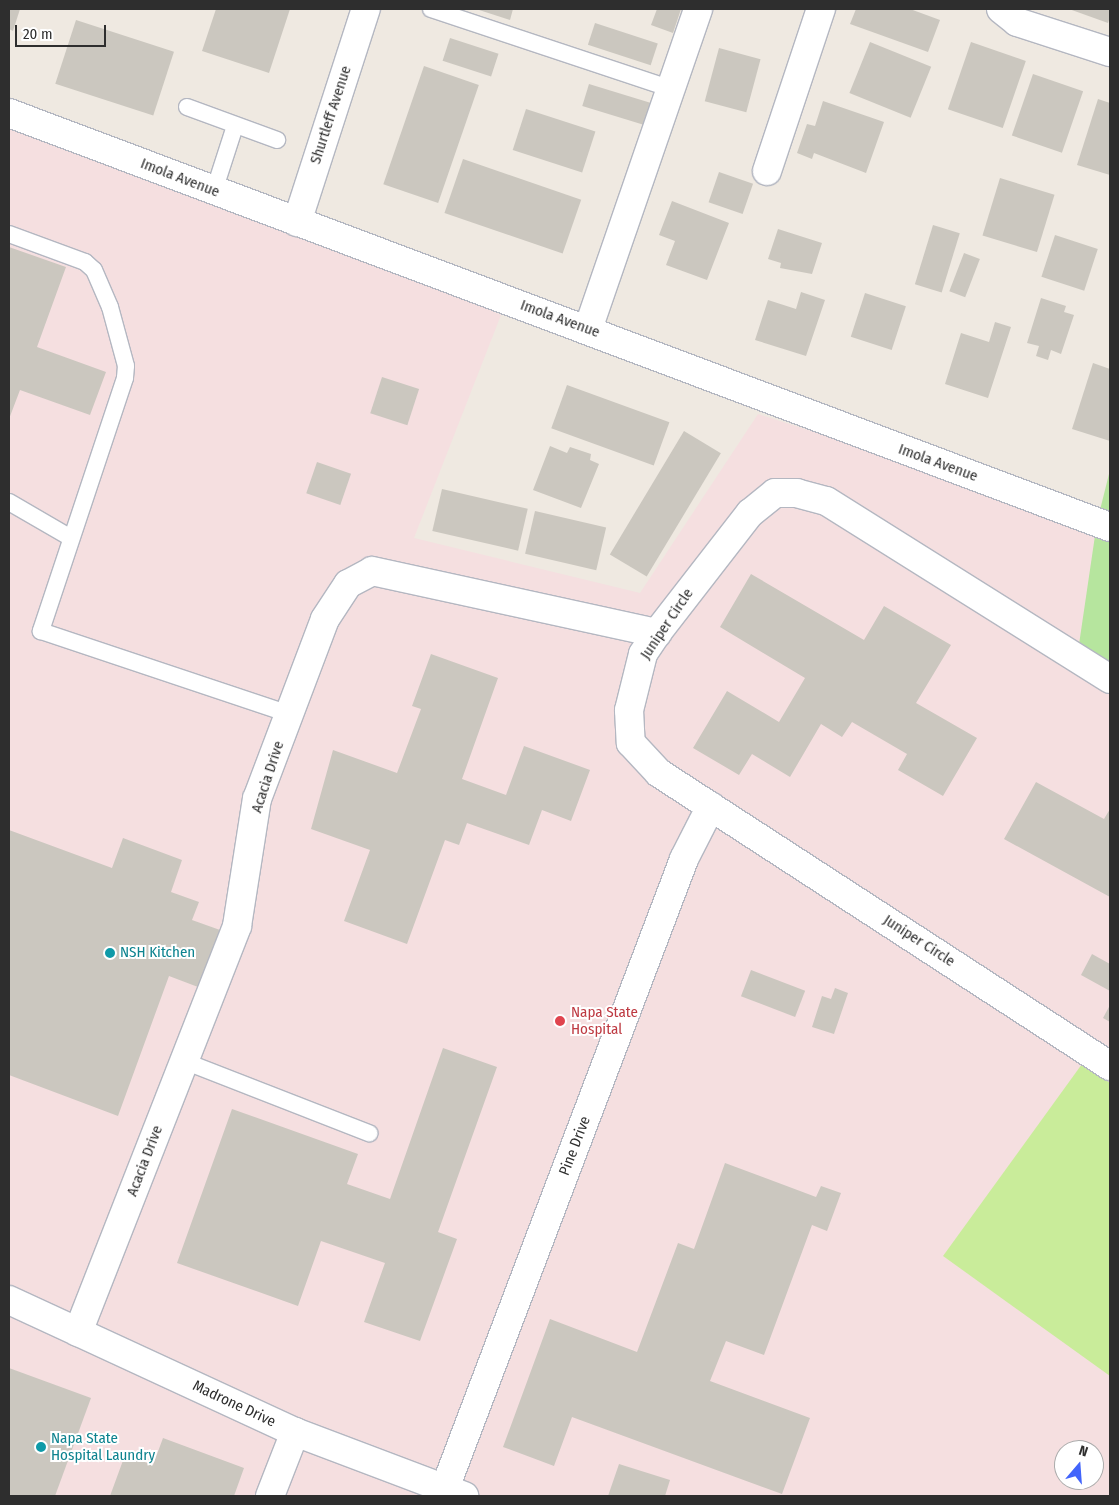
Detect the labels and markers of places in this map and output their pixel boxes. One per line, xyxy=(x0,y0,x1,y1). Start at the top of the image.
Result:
place label: NSH Kitchen xyxy=(120,944,195,962)
marker: NSH Kitchen xyxy=(104,947,116,959)
place label: Napa State Hospital xyxy=(571,1003,638,1038)
marker: Napa State Hospital xyxy=(553,1014,567,1028)
place label: Napa State Hospital Laundry xyxy=(51,1429,155,1464)
marker: Napa State Hospital Laundry xyxy=(35,1441,47,1453)

